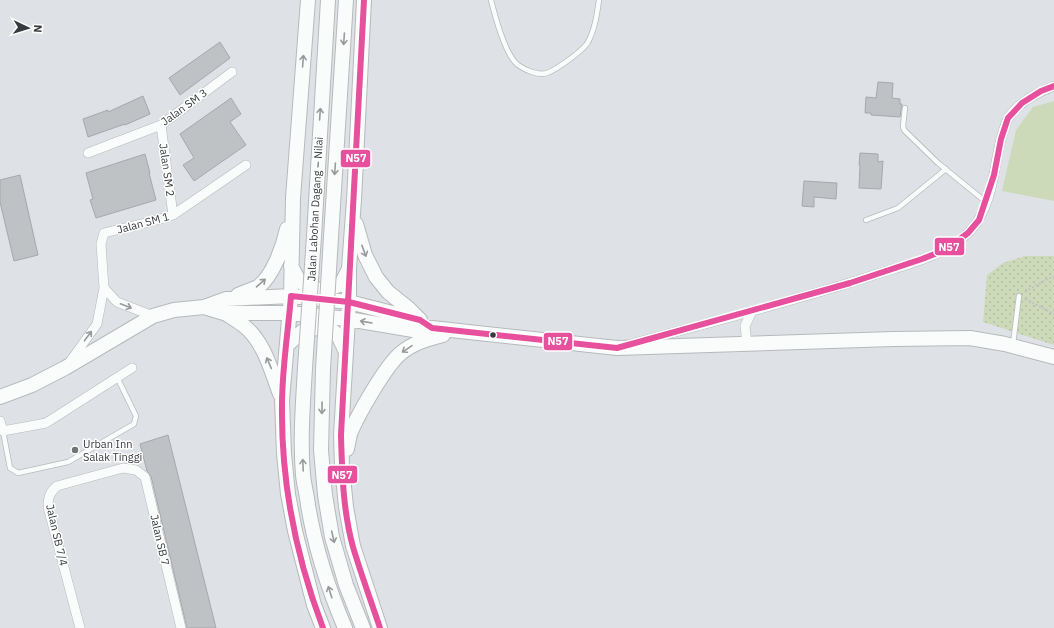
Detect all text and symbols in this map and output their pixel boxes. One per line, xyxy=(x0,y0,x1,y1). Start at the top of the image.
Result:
north arrow xyxy=(8,8,48,48)
text: N xyxy=(31,24,45,33)
one-way arrow xyxy=(340,32,347,45)
one-way arrow xyxy=(300,55,307,68)
street label: Jalan SM 3 xyxy=(158,86,210,128)
one-way arrow xyxy=(317,108,324,121)
street label: Jalan Labohan Dagang ‒ Nilai xyxy=(304,136,326,282)
street label: Jalan SM 2 xyxy=(156,142,178,198)
line badge: N57 xyxy=(340,149,371,168)
text: N57 xyxy=(345,151,367,165)
one-way arrow xyxy=(332,162,339,175)
street label: Jalan SM 1 xyxy=(115,209,171,237)
line badge: N57 xyxy=(934,237,965,256)
text: N57 xyxy=(938,240,960,254)
one-way arrow xyxy=(360,245,368,257)
one-way arrow xyxy=(256,278,266,287)
one-way arrow xyxy=(119,302,131,310)
one-way arrow xyxy=(360,318,373,326)
unlabelled marker xyxy=(488,330,498,340)
one-way arrow xyxy=(84,331,93,342)
line badge: N57 xyxy=(543,332,573,351)
text: N57 xyxy=(547,334,569,348)
one-way arrow xyxy=(402,345,413,353)
one-way arrow xyxy=(264,358,272,370)
one-way arrow xyxy=(318,401,326,414)
place label: Urban Inn Salak Tinggi xyxy=(83,437,142,464)
marker: Urban Inn Salak Tinggi xyxy=(70,445,80,455)
one-way arrow xyxy=(299,459,307,472)
line badge: N57 xyxy=(327,465,358,484)
text: N57 xyxy=(331,468,353,482)
street label: Jalan SB 7/4 xyxy=(43,503,71,568)
street label: Jalan SB 7 xyxy=(147,513,173,567)
one-way arrow xyxy=(329,530,337,543)
one-way arrow xyxy=(326,585,333,598)

